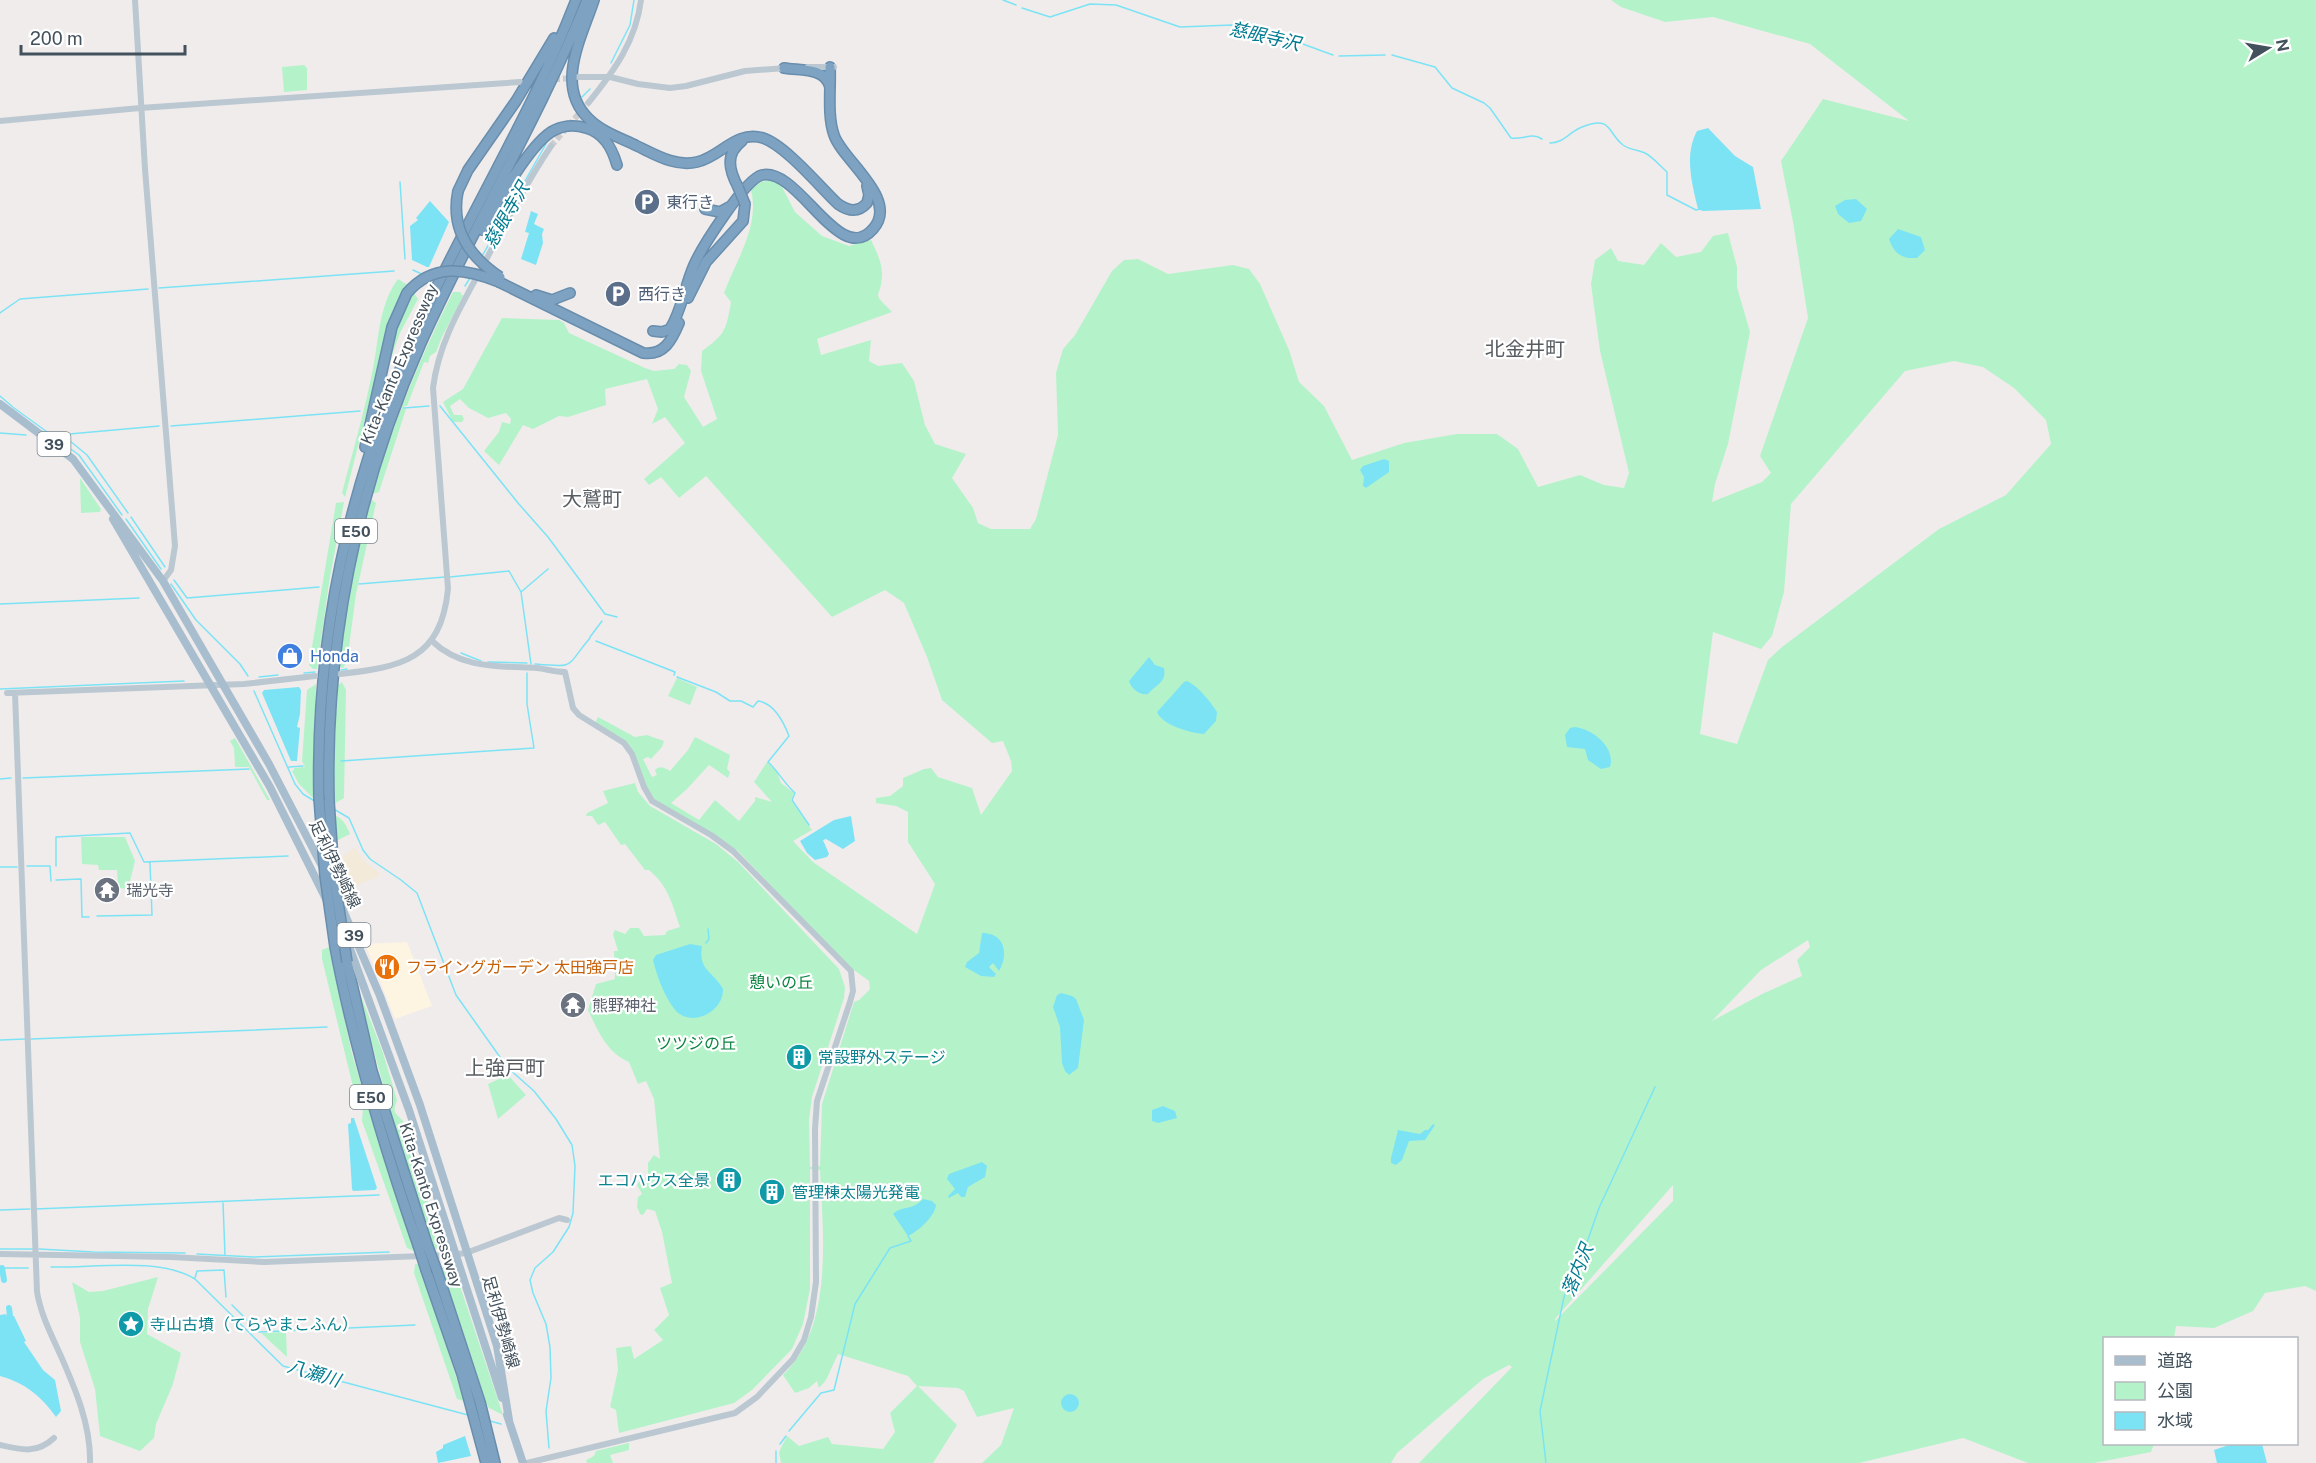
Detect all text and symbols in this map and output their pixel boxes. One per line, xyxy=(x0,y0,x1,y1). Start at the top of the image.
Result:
scale bar xyxy=(21,18,184,56)
water label: 慈眼寺沢 xyxy=(1228,18,1304,55)
north arrow xyxy=(2238,18,2298,78)
text: 200 m xyxy=(30,28,83,49)
text: N xyxy=(2272,37,2293,53)
water label: 慈眼寺沢 xyxy=(479,177,534,251)
parking icon: 東行き xyxy=(632,187,662,217)
place label: 東行き xyxy=(666,193,714,212)
parking icon: 西行き xyxy=(603,279,633,309)
street label: Kita-Kanto Expressway xyxy=(357,281,442,447)
place label: 西行き xyxy=(638,285,686,304)
district label: 北金井町 xyxy=(1485,337,1565,361)
road number: 39 xyxy=(38,432,70,456)
district label: 大鷲町 xyxy=(562,487,622,511)
road number: E50 xyxy=(335,519,377,543)
shop icon: Honda xyxy=(275,641,305,671)
place label: Honda xyxy=(310,647,359,666)
street label: 足利伊勢崎線 xyxy=(305,817,365,911)
temple icon: 瑞光寺 xyxy=(92,875,122,905)
place label: 瑞光寺 xyxy=(126,881,174,900)
road number: 39 xyxy=(338,923,370,947)
restaurant icon: フライングガーデン 太田強戸店 xyxy=(372,952,402,982)
place label: フライングガーデン 太田強戸店 xyxy=(406,958,634,977)
park label: 憩いの丘 xyxy=(749,973,813,992)
temple icon: 熊野神社 xyxy=(558,990,588,1020)
place label: 熊野神社 xyxy=(592,996,656,1015)
park label: ツツジの丘 xyxy=(656,1034,736,1053)
building icon: 常設野外ステージ xyxy=(784,1042,814,1072)
place label: 常設野外ステージ xyxy=(818,1048,946,1067)
district label: 上強戸町 xyxy=(465,1056,545,1080)
road number: E50 xyxy=(350,1085,392,1109)
street label: Kita-Kanto Expressway xyxy=(395,1120,467,1290)
building icon: エコハウス全景 xyxy=(714,1165,744,1195)
place label: エコハウス全景 xyxy=(598,1171,710,1190)
building icon: 管理棟太陽光発電 xyxy=(757,1177,787,1207)
place label: 管理棟太陽光発電 xyxy=(792,1183,920,1202)
water label: 落内沢 xyxy=(1557,1239,1598,1299)
street label: 足利伊勢崎線 xyxy=(479,1273,523,1371)
place icon: 寺山古墳（てらやまこふん） xyxy=(116,1309,146,1339)
place label: 寺山古墳（てらやまこふん） xyxy=(150,1315,358,1334)
legend xyxy=(2103,1337,2298,1445)
text: 道路 xyxy=(2157,1350,2193,1371)
water label: 八瀬川 xyxy=(285,1355,345,1392)
text: 公園 xyxy=(2157,1380,2193,1401)
text: 水域 xyxy=(2157,1410,2193,1431)

